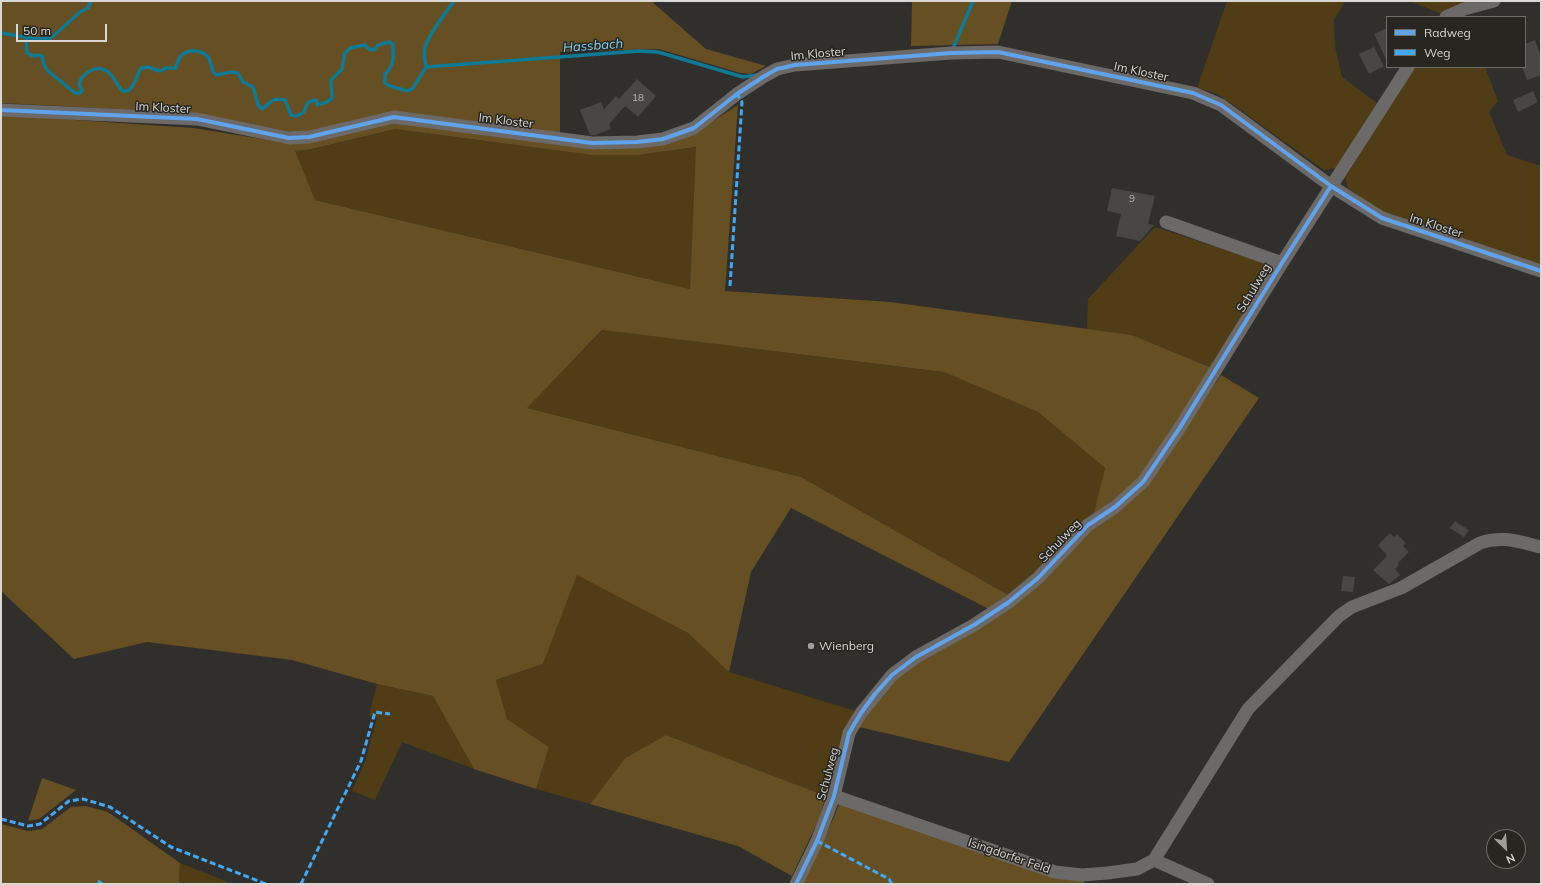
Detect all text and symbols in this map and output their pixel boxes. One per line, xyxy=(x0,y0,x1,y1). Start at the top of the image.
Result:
scale bar xyxy=(18,16,109,42)
legend xyxy=(1386,16,1526,68)
text: 50 m xyxy=(23,23,51,38)
text: Radweg xyxy=(1424,25,1471,40)
water label: Hassbach xyxy=(562,36,624,56)
street label: Im Kloster xyxy=(790,44,846,64)
text: Weg xyxy=(1424,45,1450,60)
street label: Im Kloster xyxy=(1113,59,1169,85)
house number: 18 xyxy=(632,92,644,104)
street label: Im Kloster xyxy=(135,99,191,117)
street label: Im Kloster xyxy=(478,111,534,131)
house number: 9 xyxy=(1129,193,1135,205)
street label: Im Kloster xyxy=(1408,211,1464,241)
street label: Schulweg xyxy=(1234,261,1274,315)
street label: Schulweg xyxy=(1036,516,1084,566)
place label: Wienberg xyxy=(819,639,874,653)
marker: Wienberg xyxy=(806,641,816,651)
street label: Schulweg xyxy=(814,746,842,802)
north arrow xyxy=(1486,829,1526,869)
street label: Isingdorfer Feld xyxy=(966,835,1052,877)
text: N xyxy=(1504,851,1517,867)

